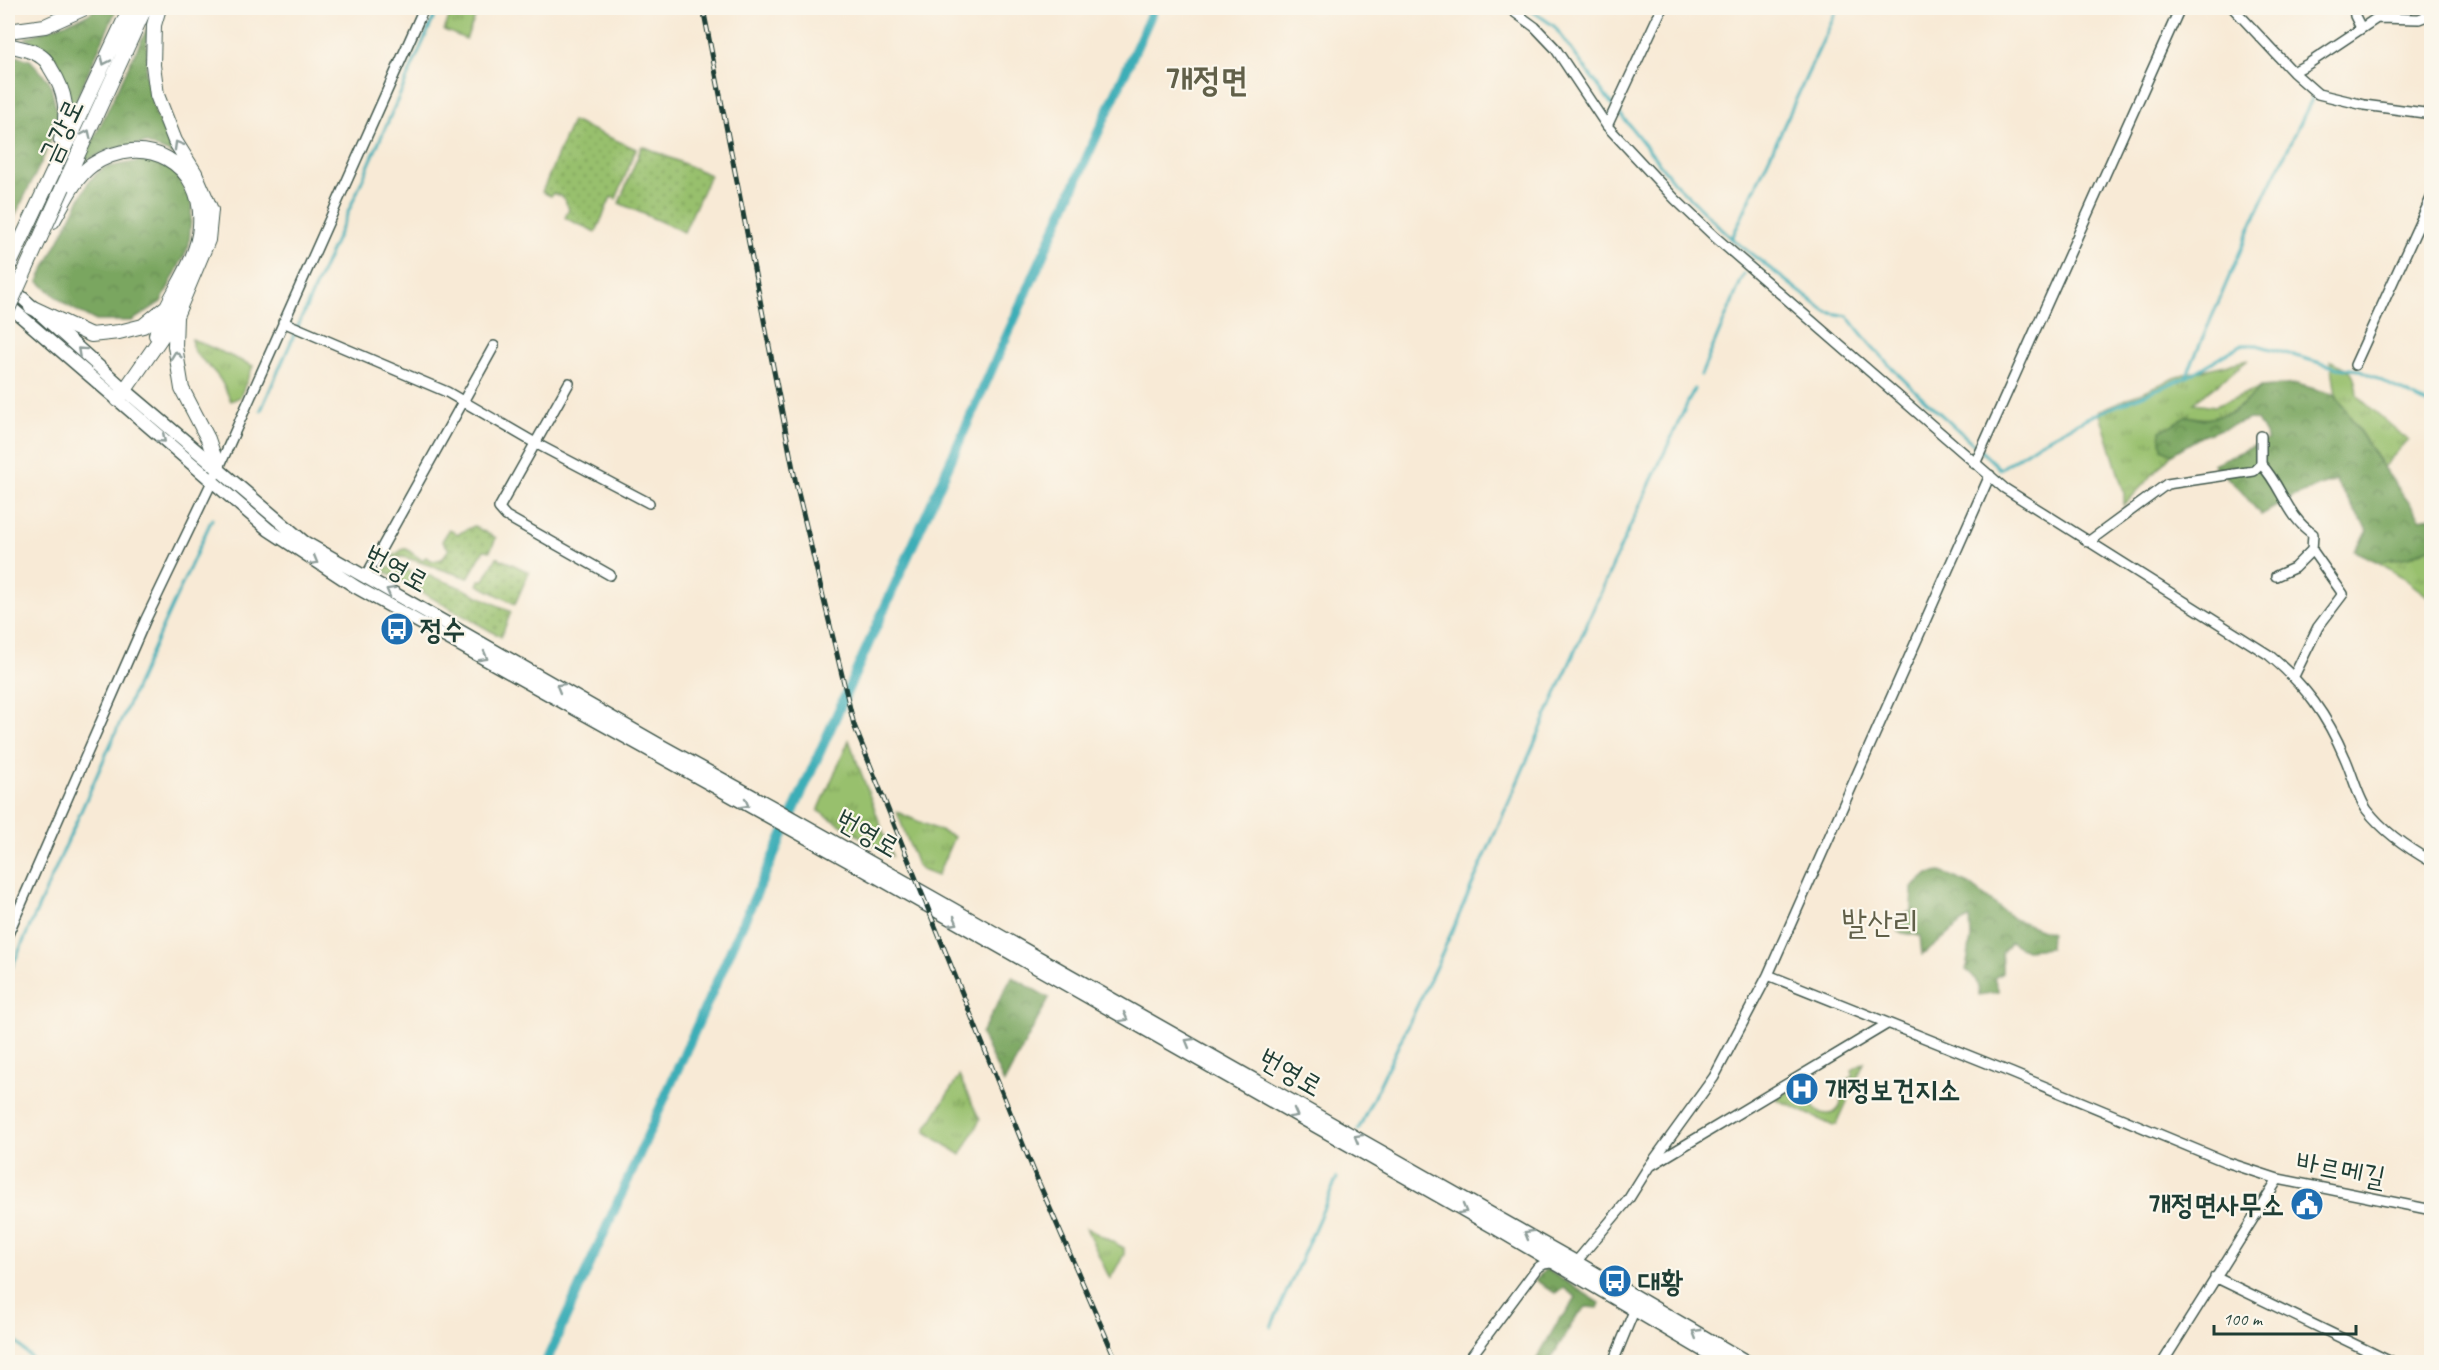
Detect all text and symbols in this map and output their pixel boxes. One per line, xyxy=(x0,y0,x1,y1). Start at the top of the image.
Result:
one-way arrow xyxy=(101,54,113,65)
district label: 개정면 xyxy=(1166,58,1248,101)
street label: 금강로 xyxy=(31,93,91,169)
one-way arrow xyxy=(80,130,92,141)
one-way arrow xyxy=(174,141,185,151)
one-way arrow xyxy=(77,347,88,358)
one-way arrow xyxy=(170,350,183,360)
one-way arrow xyxy=(155,432,166,443)
street label: 번영로 xyxy=(359,536,435,600)
one-way arrow xyxy=(308,553,318,565)
one-way arrow xyxy=(386,587,397,599)
bus stop icon: 정수 xyxy=(379,611,415,647)
place label: 정수 xyxy=(420,612,465,647)
one-way arrow xyxy=(477,650,488,661)
one-way arrow xyxy=(556,682,567,694)
one-way arrow xyxy=(739,797,749,808)
street label: 번영로 xyxy=(830,801,906,865)
district label: 발산리 xyxy=(1841,902,1919,943)
one-way arrow xyxy=(948,914,958,926)
one-way arrow xyxy=(1118,1011,1128,1022)
one-way arrow xyxy=(1185,1038,1195,1049)
street label: 번영로 xyxy=(1253,1040,1329,1104)
hospital icon: 개정보건지소 xyxy=(1784,1071,1820,1107)
place label: 개정보건지소 xyxy=(1825,1072,1960,1107)
one-way arrow xyxy=(1287,1107,1298,1118)
one-way arrow xyxy=(1354,1134,1365,1145)
street label: 바르메길 xyxy=(2293,1143,2389,1195)
public building icon: 개정면사무소 xyxy=(2289,1186,2325,1222)
place label: 개정면사무소 xyxy=(2149,1187,2284,1222)
one-way arrow xyxy=(1457,1203,1467,1214)
one-way arrow xyxy=(1524,1230,1534,1241)
bus stop icon: 대황 xyxy=(1597,1263,1633,1299)
place label: 대황 xyxy=(1638,1264,1684,1299)
scale bar xyxy=(2214,1298,2356,1336)
text: 100 m xyxy=(2223,1308,2264,1330)
one-way arrow xyxy=(1692,1328,1702,1340)

